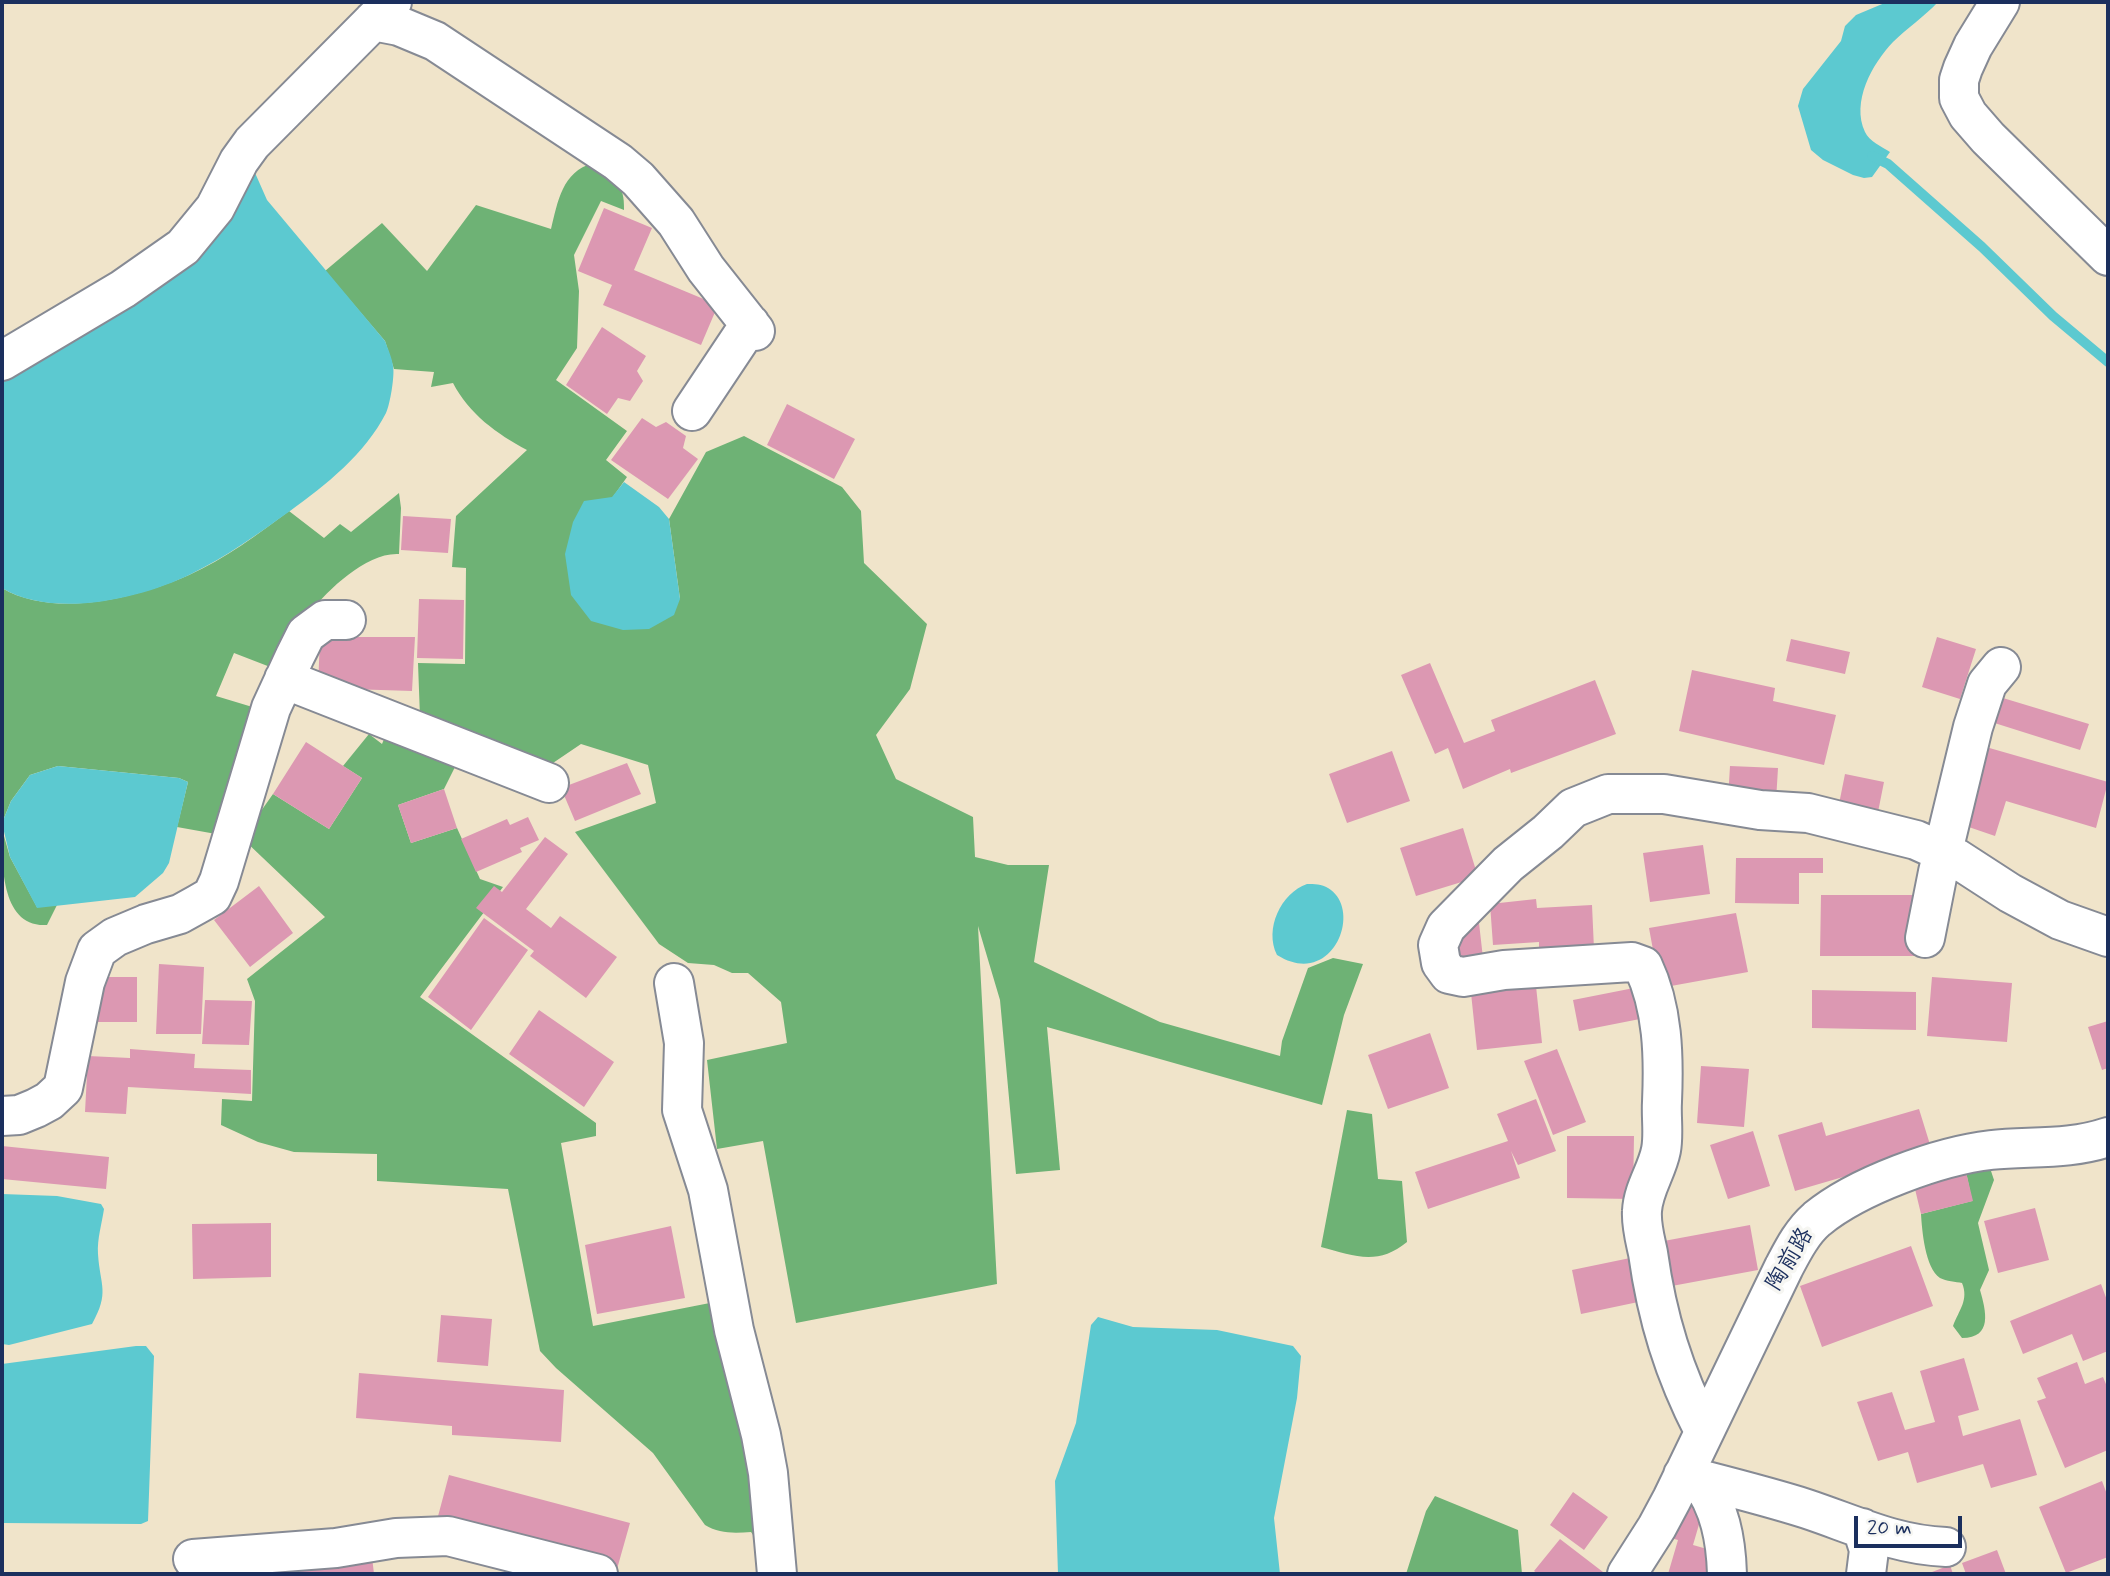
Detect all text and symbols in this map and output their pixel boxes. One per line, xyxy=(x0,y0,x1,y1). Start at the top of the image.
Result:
street label: 陶前路 xyxy=(1761,1223,1821,1297)
scale bar xyxy=(1858,1502,1966,1546)
text: 20 m xyxy=(1867,1514,1912,1542)

